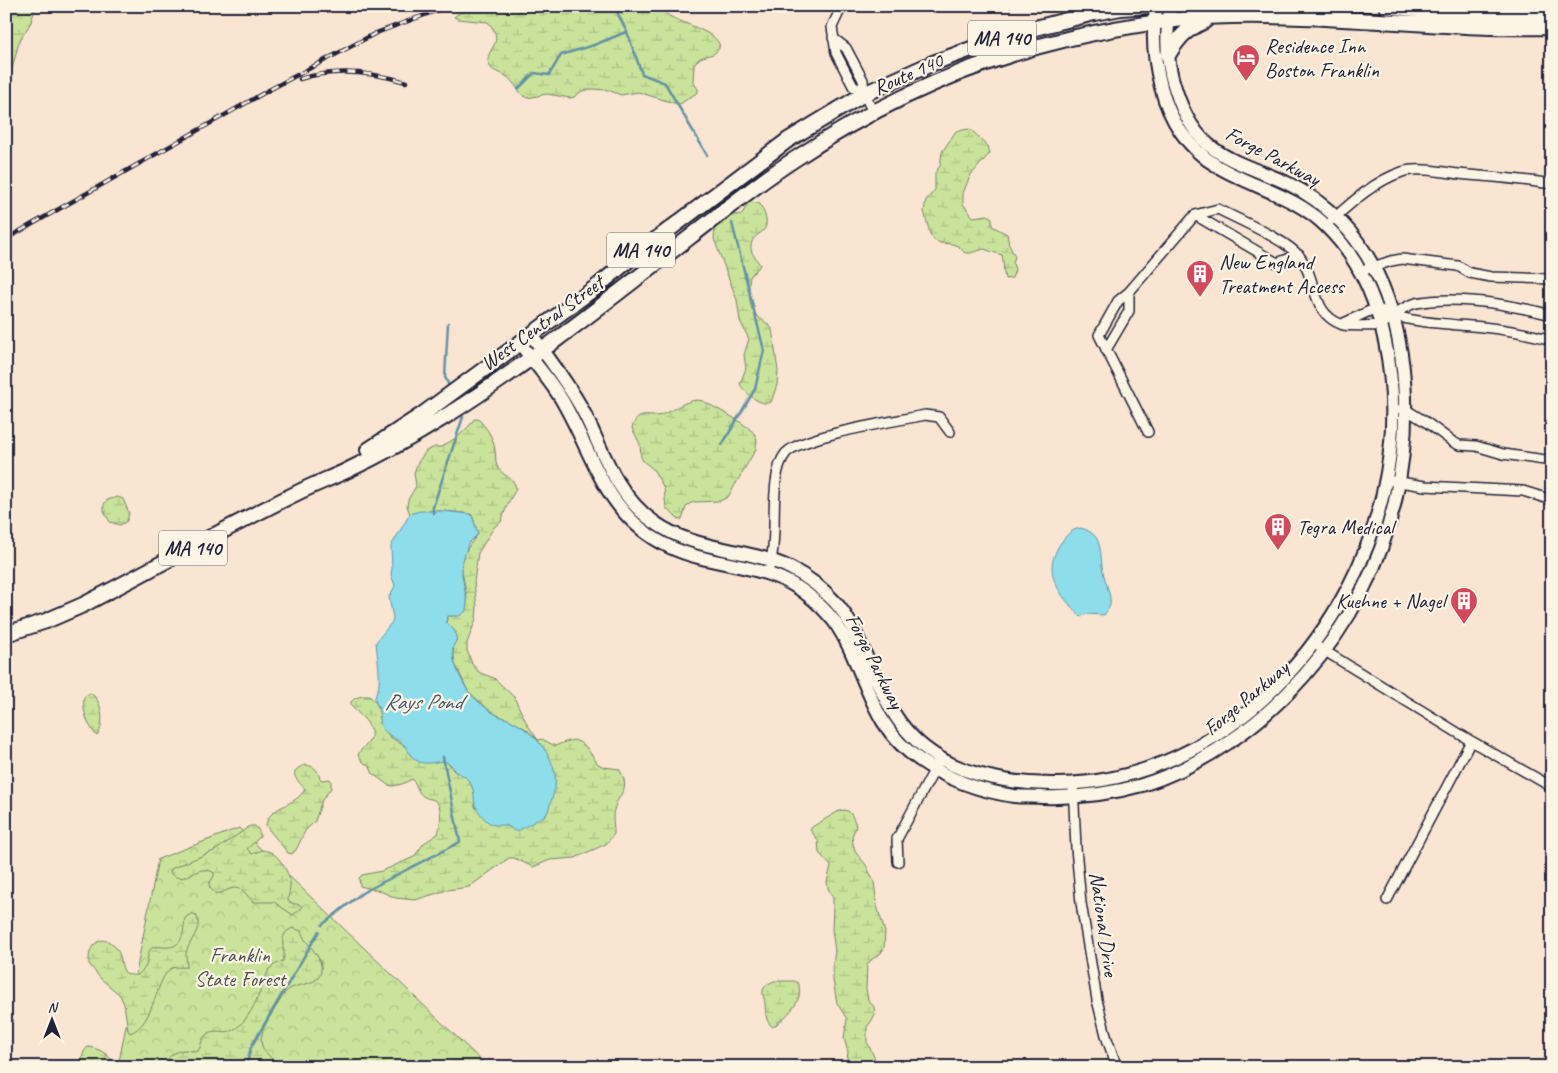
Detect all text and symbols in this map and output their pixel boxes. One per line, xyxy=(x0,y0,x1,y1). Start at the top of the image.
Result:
road number: MA 140 xyxy=(968,20,1036,56)
place label: Residence Inn Boston Franklin xyxy=(1265,33,1379,83)
hotel icon: Residence Inn Boston Franklin xyxy=(1231,43,1261,82)
street label: Route 140 xyxy=(869,47,948,101)
street label: Forge Parkway xyxy=(1221,120,1326,193)
road number: MA 140 xyxy=(607,232,675,268)
place label: New England Treatment Access xyxy=(1219,249,1346,299)
building icon: New England Treatment Access xyxy=(1185,259,1215,298)
street label: West Central Street xyxy=(476,268,611,376)
building icon: Tegra Medical xyxy=(1263,512,1293,551)
place label: Tegra Medical xyxy=(1297,514,1397,540)
road number: MA 140 xyxy=(159,530,227,566)
building icon: Kuehne + Nagel xyxy=(1449,586,1479,625)
place label: Kuehne + Nagel xyxy=(1336,588,1448,614)
street label: Forge Parkway xyxy=(840,609,911,715)
street label: Forge Parkway xyxy=(1198,654,1295,741)
water label: Rays Pond xyxy=(384,688,468,716)
street label: National Drive xyxy=(1084,870,1124,979)
park label: Franklin State Forest xyxy=(195,942,287,992)
north arrow xyxy=(28,996,78,1046)
text: N xyxy=(48,999,59,1016)

